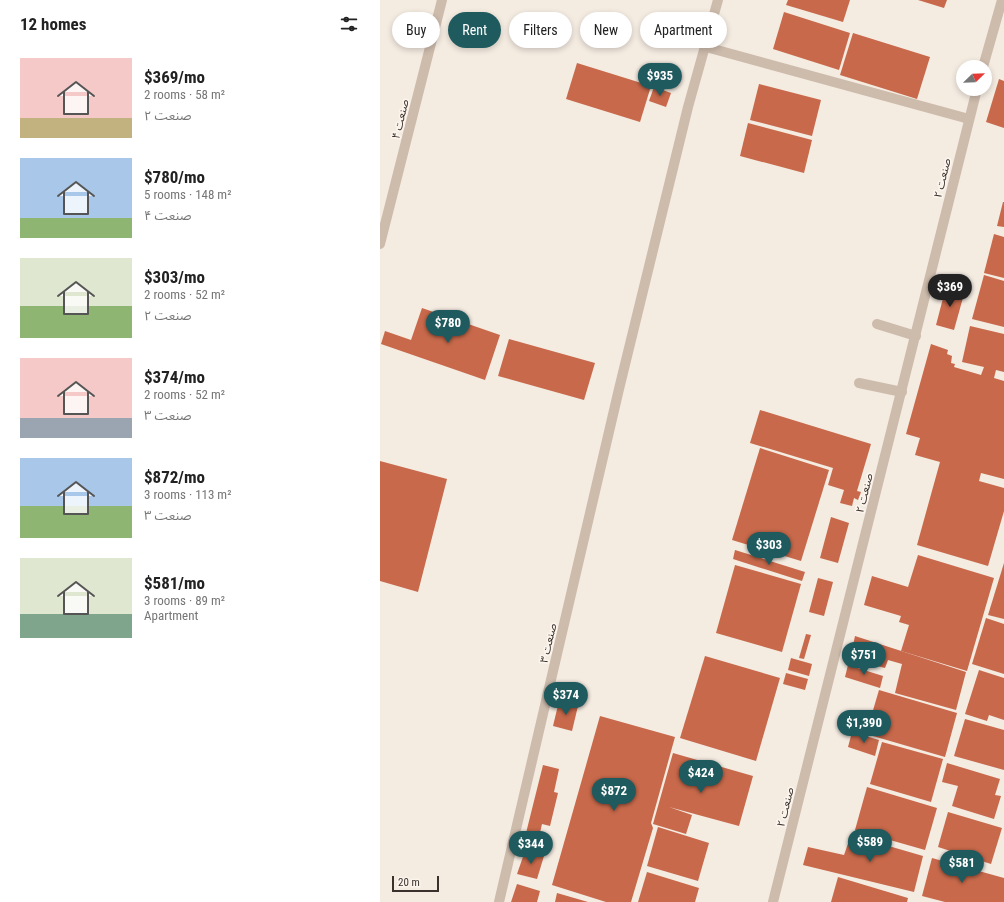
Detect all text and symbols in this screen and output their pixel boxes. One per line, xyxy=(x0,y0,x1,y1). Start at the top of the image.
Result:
chip: Buy xyxy=(392,12,440,48)
chip: Rent xyxy=(448,12,501,48)
chip: Filters xyxy=(509,12,572,48)
chip: New xyxy=(580,12,632,48)
chip: Apartment xyxy=(640,12,727,48)
icon: filters xyxy=(338,13,360,35)
text: 12 homes xyxy=(20,14,86,34)
north arrow xyxy=(956,60,992,96)
map controls xyxy=(956,60,992,96)
pin: $935 xyxy=(636,63,684,97)
text: $369/mo xyxy=(144,67,205,87)
text: $935 xyxy=(647,68,673,83)
icon: home xyxy=(52,74,100,122)
text: 2 rooms · 58 m² xyxy=(144,87,225,102)
street label: صنعت ۴ xyxy=(389,98,412,140)
text: صنعت ۲ xyxy=(144,108,192,123)
street label: صنعت ۲ xyxy=(931,157,954,199)
text: $780/mo xyxy=(144,167,205,187)
icon: home xyxy=(52,174,100,222)
text: 5 rooms · 148 m² xyxy=(144,187,231,202)
text: صنعت ۴ xyxy=(144,208,192,223)
text: $303/mo xyxy=(144,267,205,287)
icon: home xyxy=(52,274,100,322)
pin: $369 xyxy=(926,274,974,308)
text: $369 xyxy=(937,279,963,294)
text: 2 rooms · 52 m² xyxy=(144,287,225,302)
text: صنعت ۲ xyxy=(144,308,192,323)
pin: $780 xyxy=(424,310,472,344)
text: $780 xyxy=(435,315,461,330)
text: $374/mo xyxy=(144,367,205,387)
icon: home xyxy=(52,374,100,422)
text: 2 rooms · 52 m² xyxy=(144,387,225,402)
text: صنعت ۳ xyxy=(144,408,192,423)
text: $872/mo xyxy=(144,467,205,487)
street label: صنعت ۲ xyxy=(853,472,876,514)
icon: home xyxy=(52,474,100,522)
text: 3 rooms · 113 m² xyxy=(144,487,231,502)
text: صنعت ۳ xyxy=(144,508,192,523)
pin: $303 xyxy=(745,532,793,566)
text: $303 xyxy=(756,537,782,552)
text: $581/mo xyxy=(144,573,205,593)
icon: home xyxy=(52,574,100,622)
text: 3 rooms · 89 m² xyxy=(144,593,225,608)
text: Apartment xyxy=(144,608,198,623)
street label: صنعت ۳ xyxy=(538,622,559,664)
pin: $751 xyxy=(840,642,888,676)
text: $751 xyxy=(851,647,877,662)
pin: $374 xyxy=(542,682,590,716)
text: $374 xyxy=(553,687,579,702)
pin: $1,390 xyxy=(831,710,897,744)
text: $1,390 xyxy=(846,715,882,730)
pin: $424 xyxy=(677,760,725,794)
text: $424 xyxy=(688,765,714,780)
pin: $872 xyxy=(590,778,638,812)
text: $872 xyxy=(601,783,627,798)
street label: صنعت ۲ xyxy=(774,786,797,828)
pin: $589 xyxy=(846,829,894,863)
pin: $344 xyxy=(507,831,555,865)
text: $589 xyxy=(857,834,883,849)
text: $344 xyxy=(518,836,544,851)
pin: $581 xyxy=(938,850,986,884)
text: $581 xyxy=(949,855,975,870)
scale bar xyxy=(392,874,439,893)
text: 20 m xyxy=(398,876,420,889)

